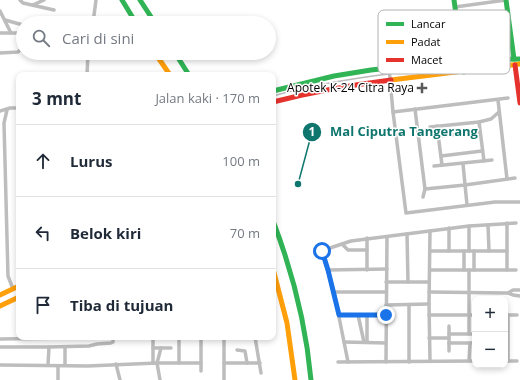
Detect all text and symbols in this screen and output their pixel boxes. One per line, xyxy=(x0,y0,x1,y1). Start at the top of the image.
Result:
legend xyxy=(378,10,510,74)
search box xyxy=(16,16,276,60)
text: Lancar xyxy=(411,16,446,31)
icon: search xyxy=(30,27,52,49)
text: Cari di sini xyxy=(62,28,134,48)
text: Padat xyxy=(411,34,441,49)
text: Macet xyxy=(411,52,442,67)
place label: Apotek K-24 Citra Raya xyxy=(287,79,414,96)
marker: Apotek K-24 Citra Raya xyxy=(417,83,427,93)
text: 3 mnt xyxy=(32,87,81,110)
text: Jalan kaki · 170 m xyxy=(155,89,260,107)
callout: Mal Ciputra Tangerang xyxy=(302,119,486,144)
text: Mal Ciputra Tangerang xyxy=(330,122,479,140)
text: 1 xyxy=(309,123,315,140)
icon: ahead xyxy=(32,150,54,172)
text: Lurus xyxy=(70,151,112,171)
text: 100 m xyxy=(222,152,260,170)
icon: left xyxy=(32,222,54,244)
text: Belok kiri xyxy=(70,223,141,243)
text: 70 m xyxy=(230,224,260,242)
route start xyxy=(313,242,331,260)
icon: arrive xyxy=(32,294,54,316)
text: Tiba di tujuan xyxy=(70,295,173,315)
map controls xyxy=(472,296,508,368)
button: + xyxy=(472,296,508,332)
route end xyxy=(377,306,395,324)
button: − xyxy=(472,332,508,368)

